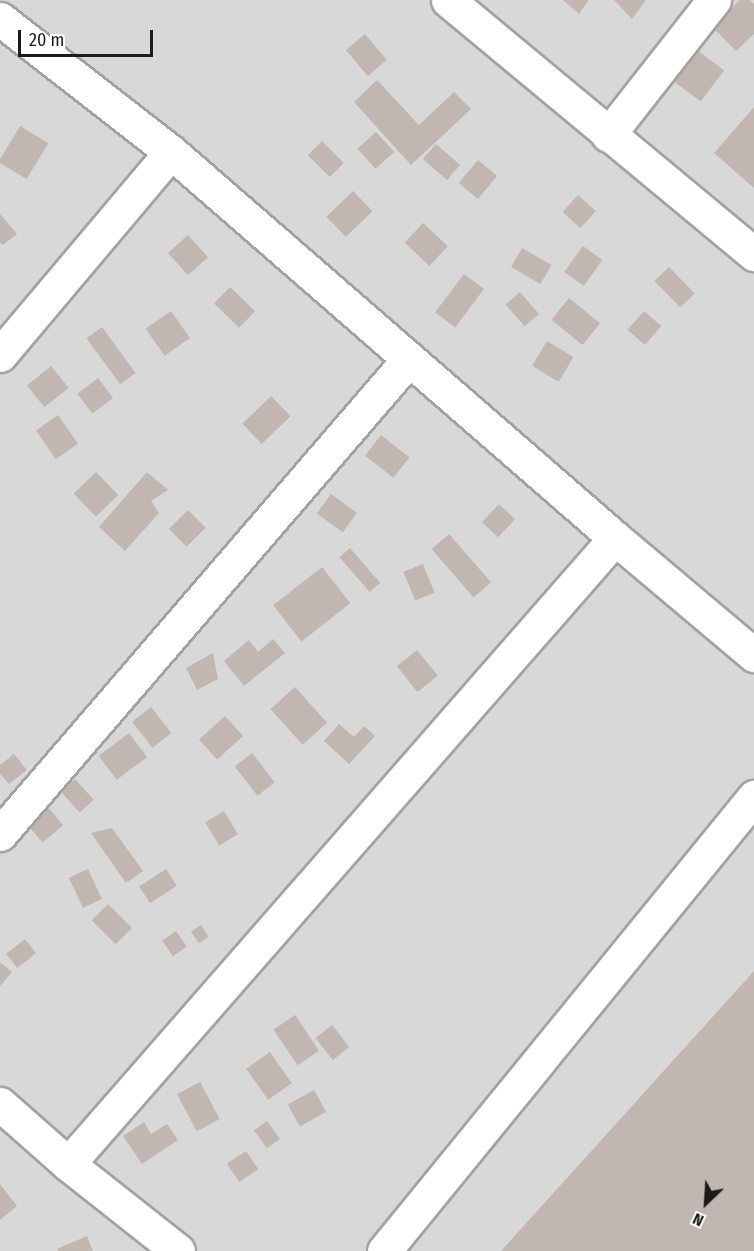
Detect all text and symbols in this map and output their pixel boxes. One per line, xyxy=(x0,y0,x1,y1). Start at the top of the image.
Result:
scale bar xyxy=(21,18,156,56)
text: 20 m xyxy=(29,29,64,51)
north arrow xyxy=(676,1173,736,1233)
text: N xyxy=(690,1209,707,1230)

